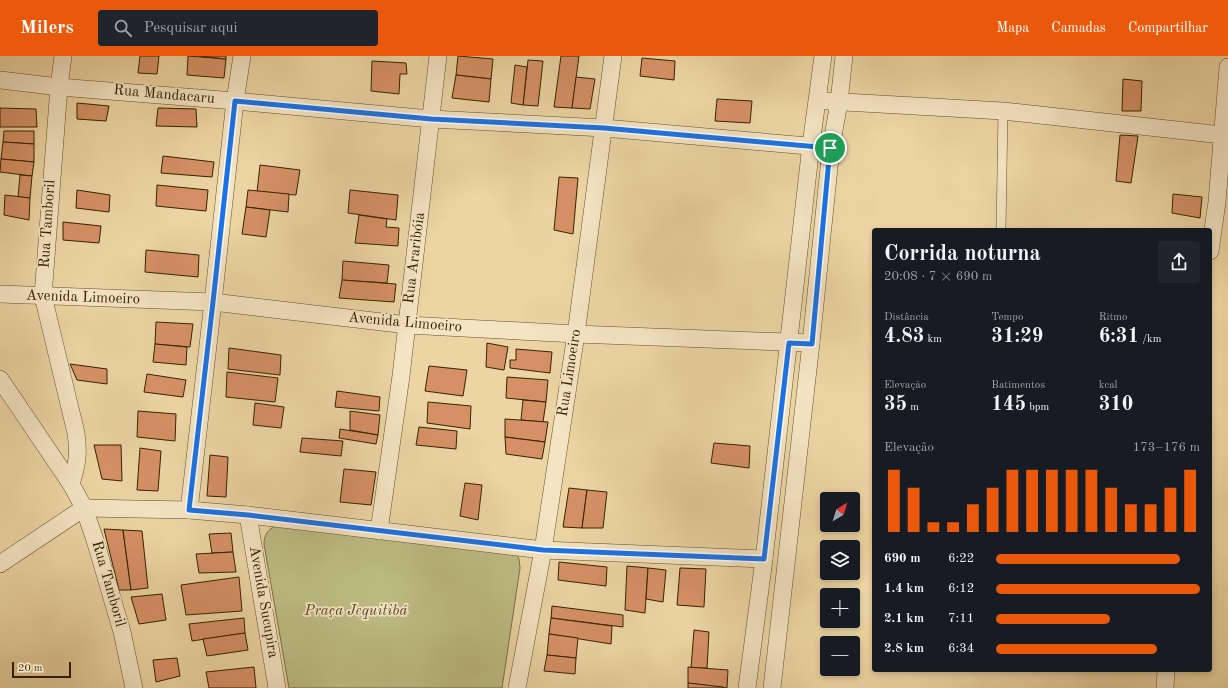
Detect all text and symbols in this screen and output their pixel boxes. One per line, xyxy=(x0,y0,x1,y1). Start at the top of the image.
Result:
search box xyxy=(98,10,378,46)
icon: search xyxy=(112,17,134,39)
text: Milers xyxy=(20,19,74,38)
text: Pesquisar aqui xyxy=(144,21,237,36)
text: Mapa xyxy=(996,21,1029,35)
text: Camadas xyxy=(1051,21,1106,35)
text: Compartilhar xyxy=(1128,21,1208,35)
street label: Rua Mandacaru xyxy=(113,83,215,107)
pin xyxy=(813,131,847,165)
icon: arrive xyxy=(819,137,841,159)
street label: Rua Tamboril xyxy=(37,179,59,269)
street label: Rua Araribóia xyxy=(402,211,428,305)
button: share xyxy=(1158,241,1200,283)
text: Corrida noturna xyxy=(884,243,1041,265)
text: 20:08 · 7 × 690 m xyxy=(884,270,992,283)
street label: Avenida Limoeiro xyxy=(26,289,140,307)
street label: Avenida Limoeiro xyxy=(347,311,463,335)
text: Distância xyxy=(884,312,929,323)
text: Tempo xyxy=(991,312,1023,323)
text: Ritmo xyxy=(1099,312,1128,323)
text: 4.83 xyxy=(884,327,924,347)
text: 31:29 xyxy=(991,327,1043,347)
text: 6:31 xyxy=(1099,327,1139,347)
street label: Rua Limoeiro xyxy=(556,328,584,418)
text: km xyxy=(924,334,942,345)
text: /km xyxy=(1139,334,1162,345)
text: Elevação xyxy=(884,380,926,391)
text: Batimentos xyxy=(991,380,1045,391)
text: kcal xyxy=(1099,380,1118,391)
text: 35 xyxy=(884,395,907,415)
text: 145 xyxy=(991,395,1026,415)
text: 310 xyxy=(1099,395,1133,415)
text: m xyxy=(907,402,919,413)
text: bpm xyxy=(1026,402,1049,413)
text: Elevação xyxy=(884,441,934,454)
text: 173–176 m xyxy=(1133,441,1200,454)
north arrow xyxy=(820,492,860,532)
map controls xyxy=(820,492,860,676)
street label: Rua Tamboril xyxy=(89,539,127,629)
button: layers xyxy=(820,540,860,580)
street label: Avenida Sucupira xyxy=(246,545,280,660)
text: 690 m xyxy=(884,552,921,565)
text: 6:22 xyxy=(948,552,974,565)
text: 1.4 km xyxy=(884,582,924,595)
text: 6:12 xyxy=(948,582,974,595)
button: + xyxy=(820,588,860,628)
park label: Praça Jequitibá xyxy=(304,604,408,619)
text: 2.1 km xyxy=(884,612,924,625)
text: 7:11 xyxy=(948,612,974,625)
button: − xyxy=(820,636,860,676)
text: 2.8 km xyxy=(884,642,924,655)
text: 6:34 xyxy=(948,642,974,655)
scale bar xyxy=(12,660,71,679)
text: 20 m xyxy=(18,663,43,674)

